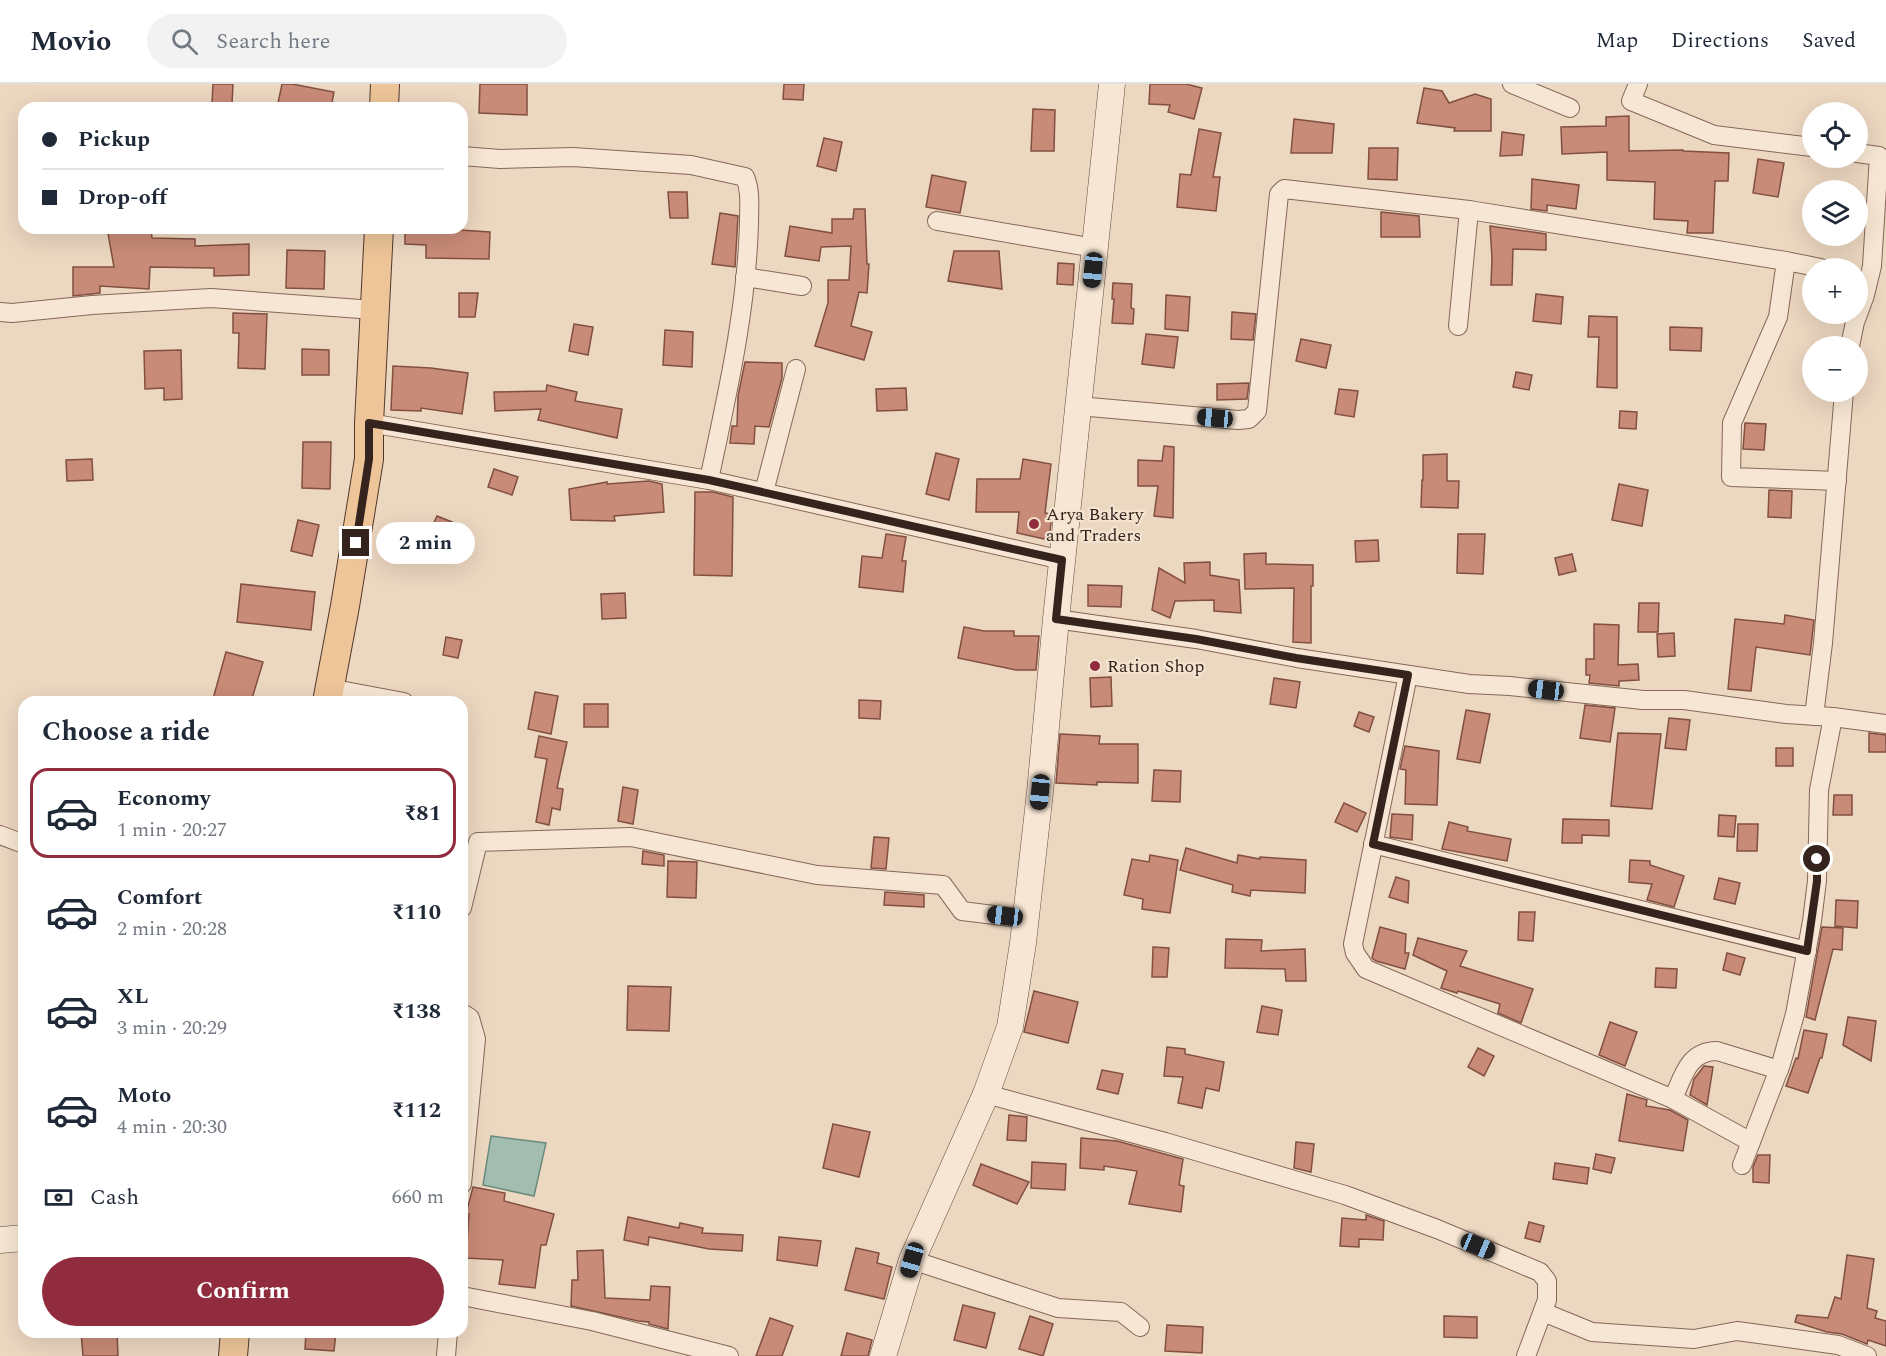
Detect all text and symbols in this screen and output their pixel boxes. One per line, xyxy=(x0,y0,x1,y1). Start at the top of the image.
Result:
search box xyxy=(147,14,567,68)
text: Movio xyxy=(30,20,111,63)
icon: search xyxy=(168,25,201,58)
text: Search here xyxy=(216,25,330,58)
text: Map xyxy=(1596,25,1638,57)
text: Directions xyxy=(1671,25,1769,57)
text: Saved xyxy=(1802,25,1856,57)
map controls xyxy=(1802,102,1868,402)
button: locate xyxy=(1802,102,1868,168)
text: Pickup xyxy=(78,123,150,156)
button: layers xyxy=(1802,180,1868,246)
text: Drop-off xyxy=(78,181,167,214)
car xyxy=(1082,251,1104,289)
button: + xyxy=(1802,258,1868,324)
button: − xyxy=(1802,336,1868,402)
car xyxy=(1196,407,1234,429)
place label: Arya Bakery and Traders xyxy=(1046,501,1145,549)
marker: Arya Bakery and Traders xyxy=(1027,517,1041,531)
callout: 2 min xyxy=(377,522,476,564)
text: 2 min xyxy=(399,528,452,558)
route end xyxy=(342,529,369,556)
place label: Ration Shop xyxy=(1107,653,1205,680)
marker: Ration Shop xyxy=(1088,659,1102,673)
car xyxy=(1527,679,1565,701)
text: Choose a ride xyxy=(42,711,210,753)
car xyxy=(1029,773,1051,811)
text: Economy xyxy=(117,782,210,815)
icon: car xyxy=(45,786,99,840)
text: ₹81 xyxy=(404,797,441,830)
text: 1 min · 20:27 xyxy=(117,815,227,845)
route start xyxy=(1803,845,1830,872)
text: Comfort xyxy=(117,881,202,914)
icon: car xyxy=(45,885,99,939)
text: ₹110 xyxy=(392,896,441,929)
car xyxy=(986,905,1024,927)
text: 2 min · 20:28 xyxy=(117,914,227,944)
text: XL xyxy=(117,980,148,1013)
icon: car xyxy=(45,984,99,1038)
text: ₹138 xyxy=(392,995,441,1028)
text: 3 min · 20:29 xyxy=(117,1013,227,1043)
text: Moto xyxy=(117,1079,171,1112)
icon: car xyxy=(45,1083,99,1137)
text: ₹112 xyxy=(392,1094,441,1127)
text: 4 min · 20:30 xyxy=(117,1112,227,1142)
icon: cash xyxy=(42,1181,75,1214)
text: Cash xyxy=(90,1181,139,1214)
text: 660 m xyxy=(392,1182,444,1212)
car xyxy=(1458,1231,1498,1261)
car xyxy=(898,1240,926,1280)
button: Confirm xyxy=(42,1257,444,1326)

